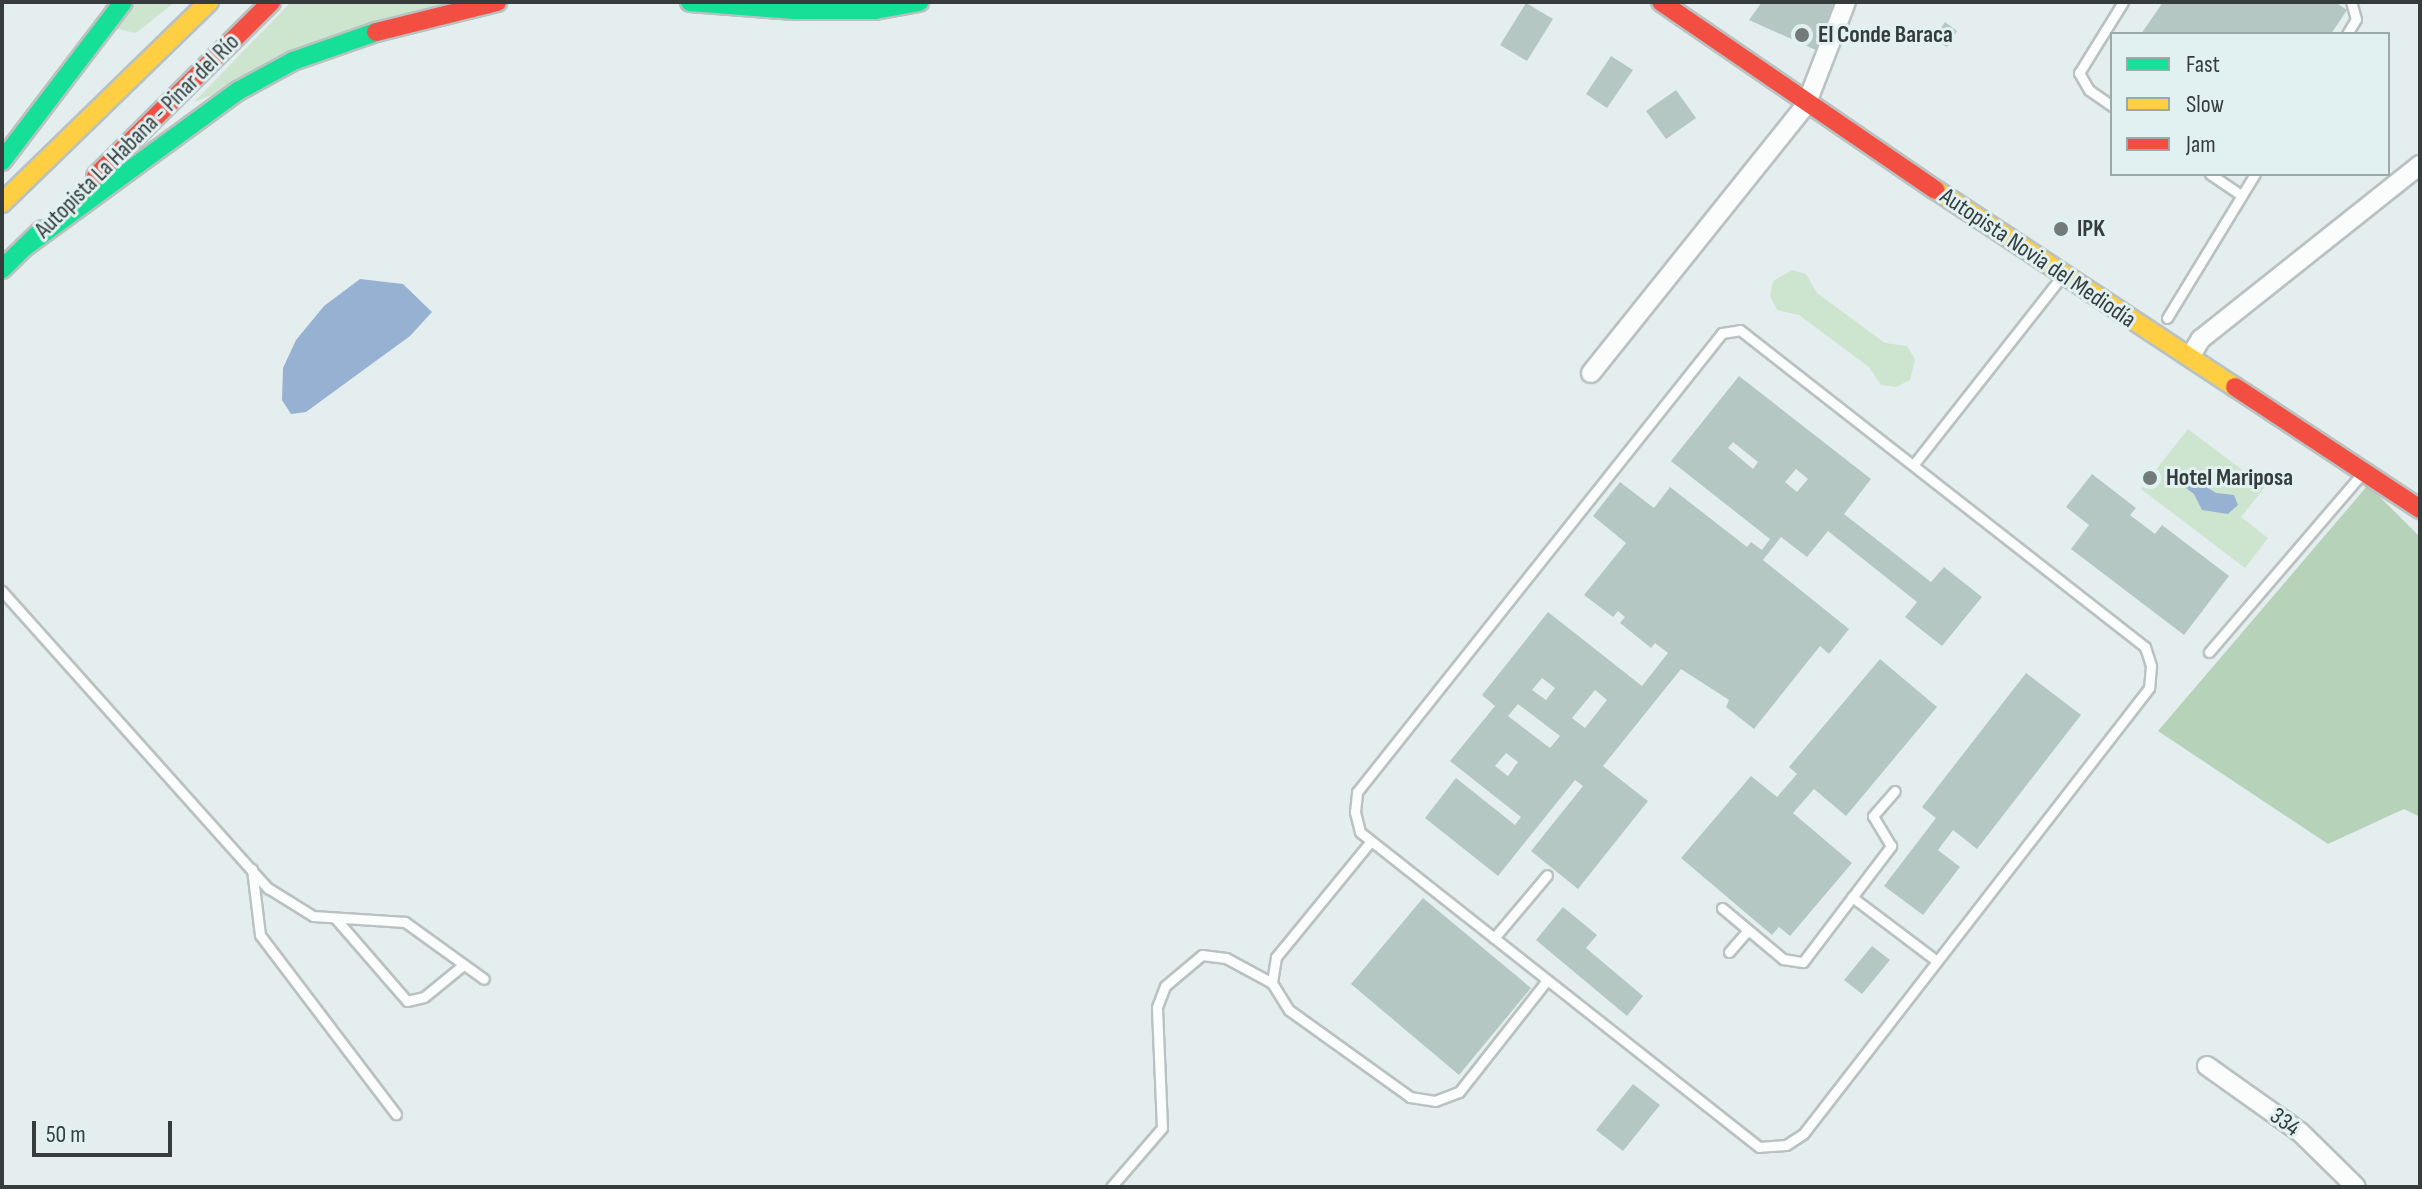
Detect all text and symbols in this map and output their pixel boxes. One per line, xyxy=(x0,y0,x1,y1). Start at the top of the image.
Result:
place label: El Conde Baraca xyxy=(1818,21,1953,49)
marker: El Conde Baraca xyxy=(1793,26,1811,44)
street label: Autopista La Habana - Pinar del Río xyxy=(29,28,245,244)
legend xyxy=(2110,32,2390,176)
text: Fast xyxy=(2186,50,2220,79)
text: Slow xyxy=(2186,90,2224,119)
text: Jam xyxy=(2186,130,2216,159)
street label: Autopista Novia del Mediodía xyxy=(1935,182,2141,334)
place label: IPK xyxy=(2077,215,2105,243)
marker: IPK xyxy=(2052,220,2070,238)
place label: Hotel Mariposa xyxy=(2166,464,2293,492)
marker: Hotel Mariposa xyxy=(2141,469,2159,487)
street label: 334 xyxy=(2264,1101,2306,1143)
scale bar xyxy=(36,1105,176,1155)
text: 50 m xyxy=(46,1120,86,1149)

